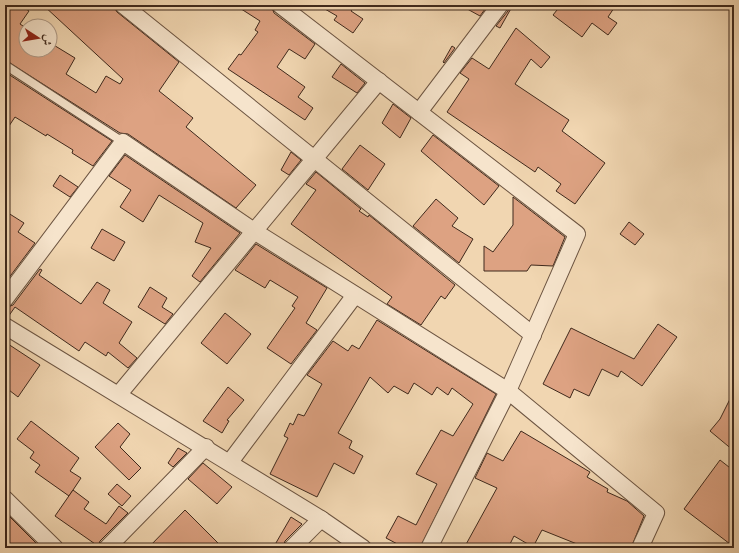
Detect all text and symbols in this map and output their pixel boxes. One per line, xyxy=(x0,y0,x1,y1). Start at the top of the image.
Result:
north arrow xyxy=(18,18,58,58)
text: ش xyxy=(39,33,57,47)

